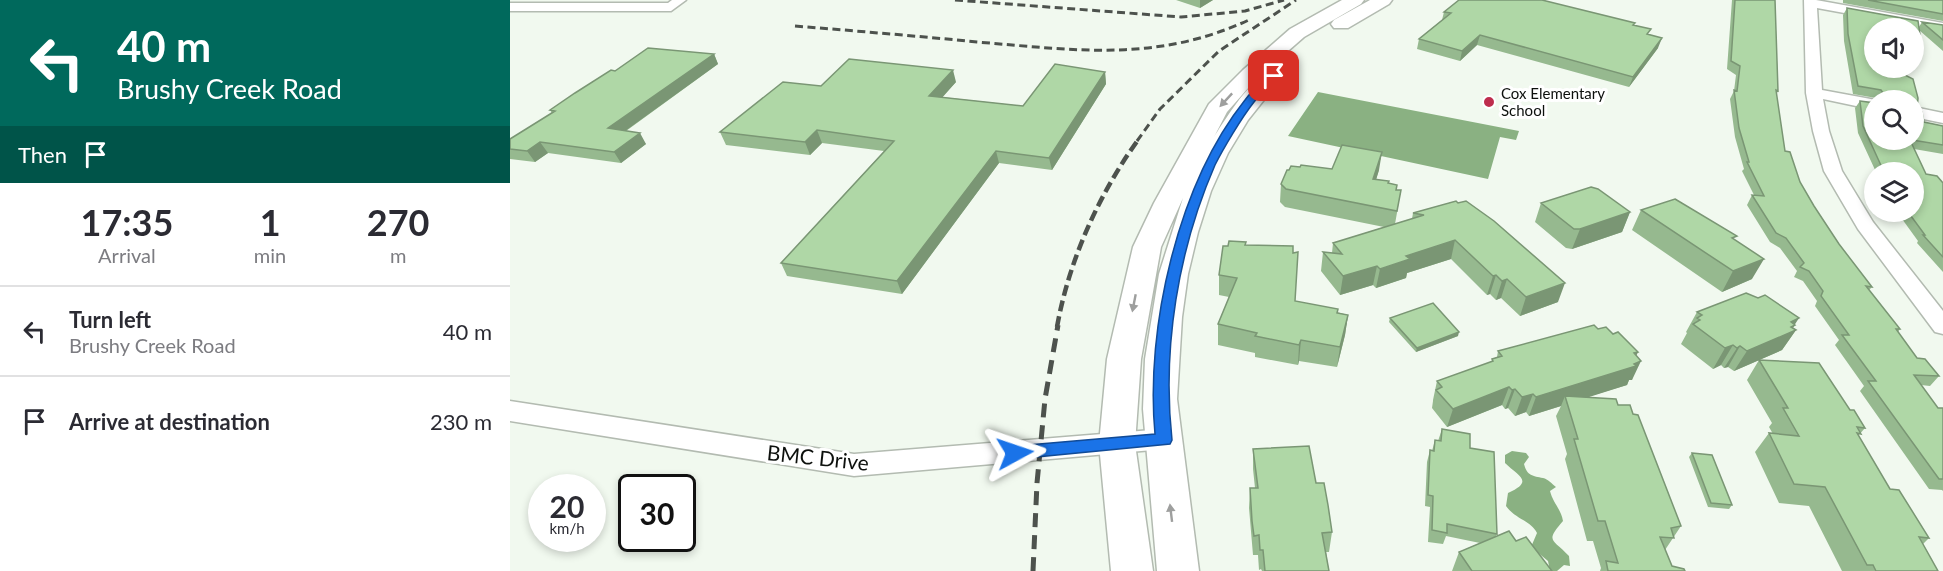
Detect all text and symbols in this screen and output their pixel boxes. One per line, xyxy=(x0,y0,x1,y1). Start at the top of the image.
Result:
map controls xyxy=(1864,18,1924,222)
button: sound xyxy=(1864,18,1924,78)
text: 40 m xyxy=(117,21,211,71)
icon: left xyxy=(18,24,96,102)
pin xyxy=(1248,50,1299,101)
icon: arrive xyxy=(1257,59,1290,92)
text: Brushy Creek Road xyxy=(117,72,342,105)
place label: Cox Elementary School xyxy=(1501,84,1605,119)
button: search xyxy=(1864,90,1924,150)
one-way arrow xyxy=(1220,92,1234,106)
marker: Cox Elementary School xyxy=(1482,95,1496,109)
icon: arrive xyxy=(79,138,112,171)
text: Then xyxy=(18,141,67,168)
button: layers xyxy=(1864,162,1924,222)
text: 17:35 xyxy=(81,200,173,244)
text: 1 xyxy=(260,200,281,244)
text: 270 xyxy=(367,200,429,244)
text: Arrival xyxy=(98,243,156,267)
text: min xyxy=(254,243,286,267)
text: m xyxy=(390,243,406,267)
one-way arrow xyxy=(1129,294,1138,313)
text: Turn left xyxy=(69,306,151,333)
icon: left xyxy=(18,315,51,348)
text: 40 m xyxy=(443,318,492,345)
text: Brushy Creek Road xyxy=(69,333,236,357)
icon: arrive xyxy=(18,405,51,438)
text: Arrive at destination xyxy=(69,408,270,435)
text: 230 m xyxy=(430,408,492,435)
position arrow xyxy=(983,421,1047,485)
street label: BMC Drive xyxy=(766,439,870,475)
speed limit sign: 30 xyxy=(618,474,696,552)
text: 20 xyxy=(550,488,584,524)
one-way arrow xyxy=(1166,503,1175,522)
text: km/h xyxy=(549,519,585,537)

